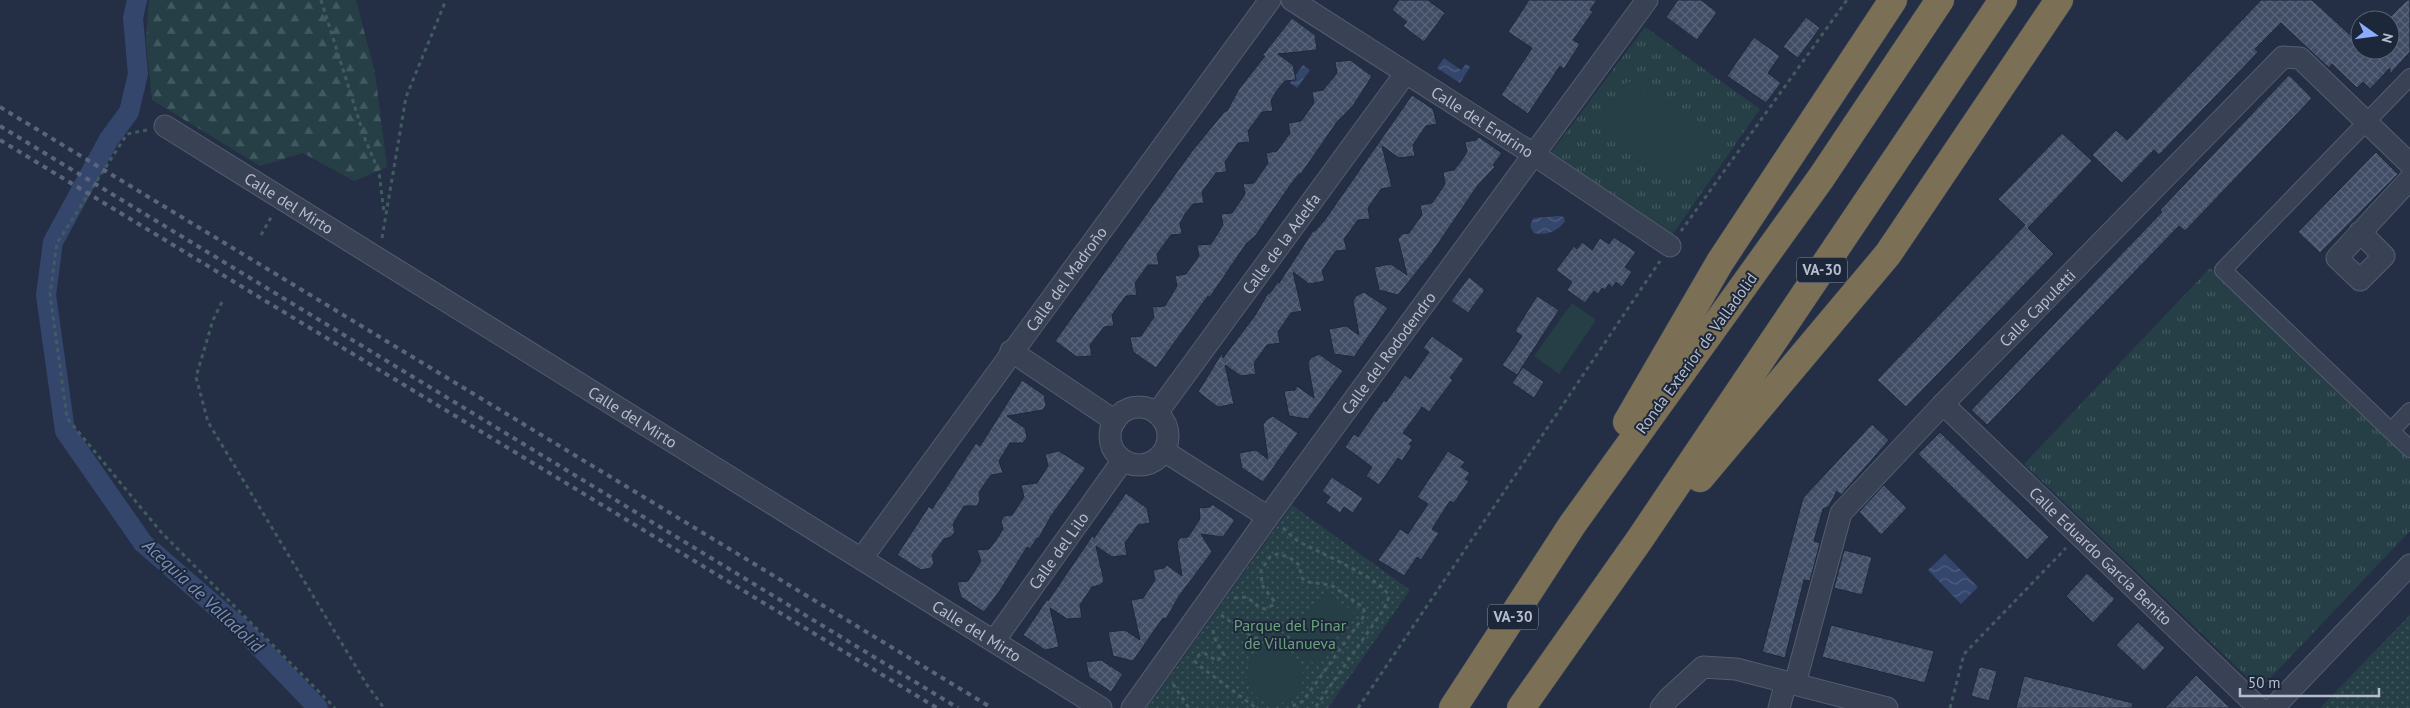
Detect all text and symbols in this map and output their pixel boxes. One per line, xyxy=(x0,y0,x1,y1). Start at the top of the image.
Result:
north arrow xyxy=(2350,10,2400,60)
text: N xyxy=(2378,32,2397,45)
street label: Calle del Endrino xyxy=(1428,82,1537,162)
street label: Calle del Mirto xyxy=(241,168,337,238)
street label: Calle de la Adelfa xyxy=(1238,189,1324,298)
street label: Calle del Madroño xyxy=(1021,222,1111,335)
road number: VA-30 xyxy=(1797,258,1847,282)
street label: Calle Capuletti xyxy=(1995,265,2080,351)
street label: Ronda Exterior de Valladolid xyxy=(1631,269,1761,437)
street label: Calle del Rododendro xyxy=(1337,288,1440,418)
street label: Calle del Mirto xyxy=(585,382,681,452)
street label: Calle Eduardo García Benito xyxy=(2025,483,2176,629)
street label: Calle del Lilo xyxy=(1024,508,1093,593)
water label: Acequia de Valladolid xyxy=(137,533,269,658)
street label: Calle del Mirto xyxy=(929,596,1025,666)
road number: VA-30 xyxy=(1488,604,1538,630)
park label: Parque del Pinar de Villanueva xyxy=(1234,615,1347,653)
scale bar xyxy=(2240,666,2379,698)
text: 50 m xyxy=(2248,673,2281,692)

